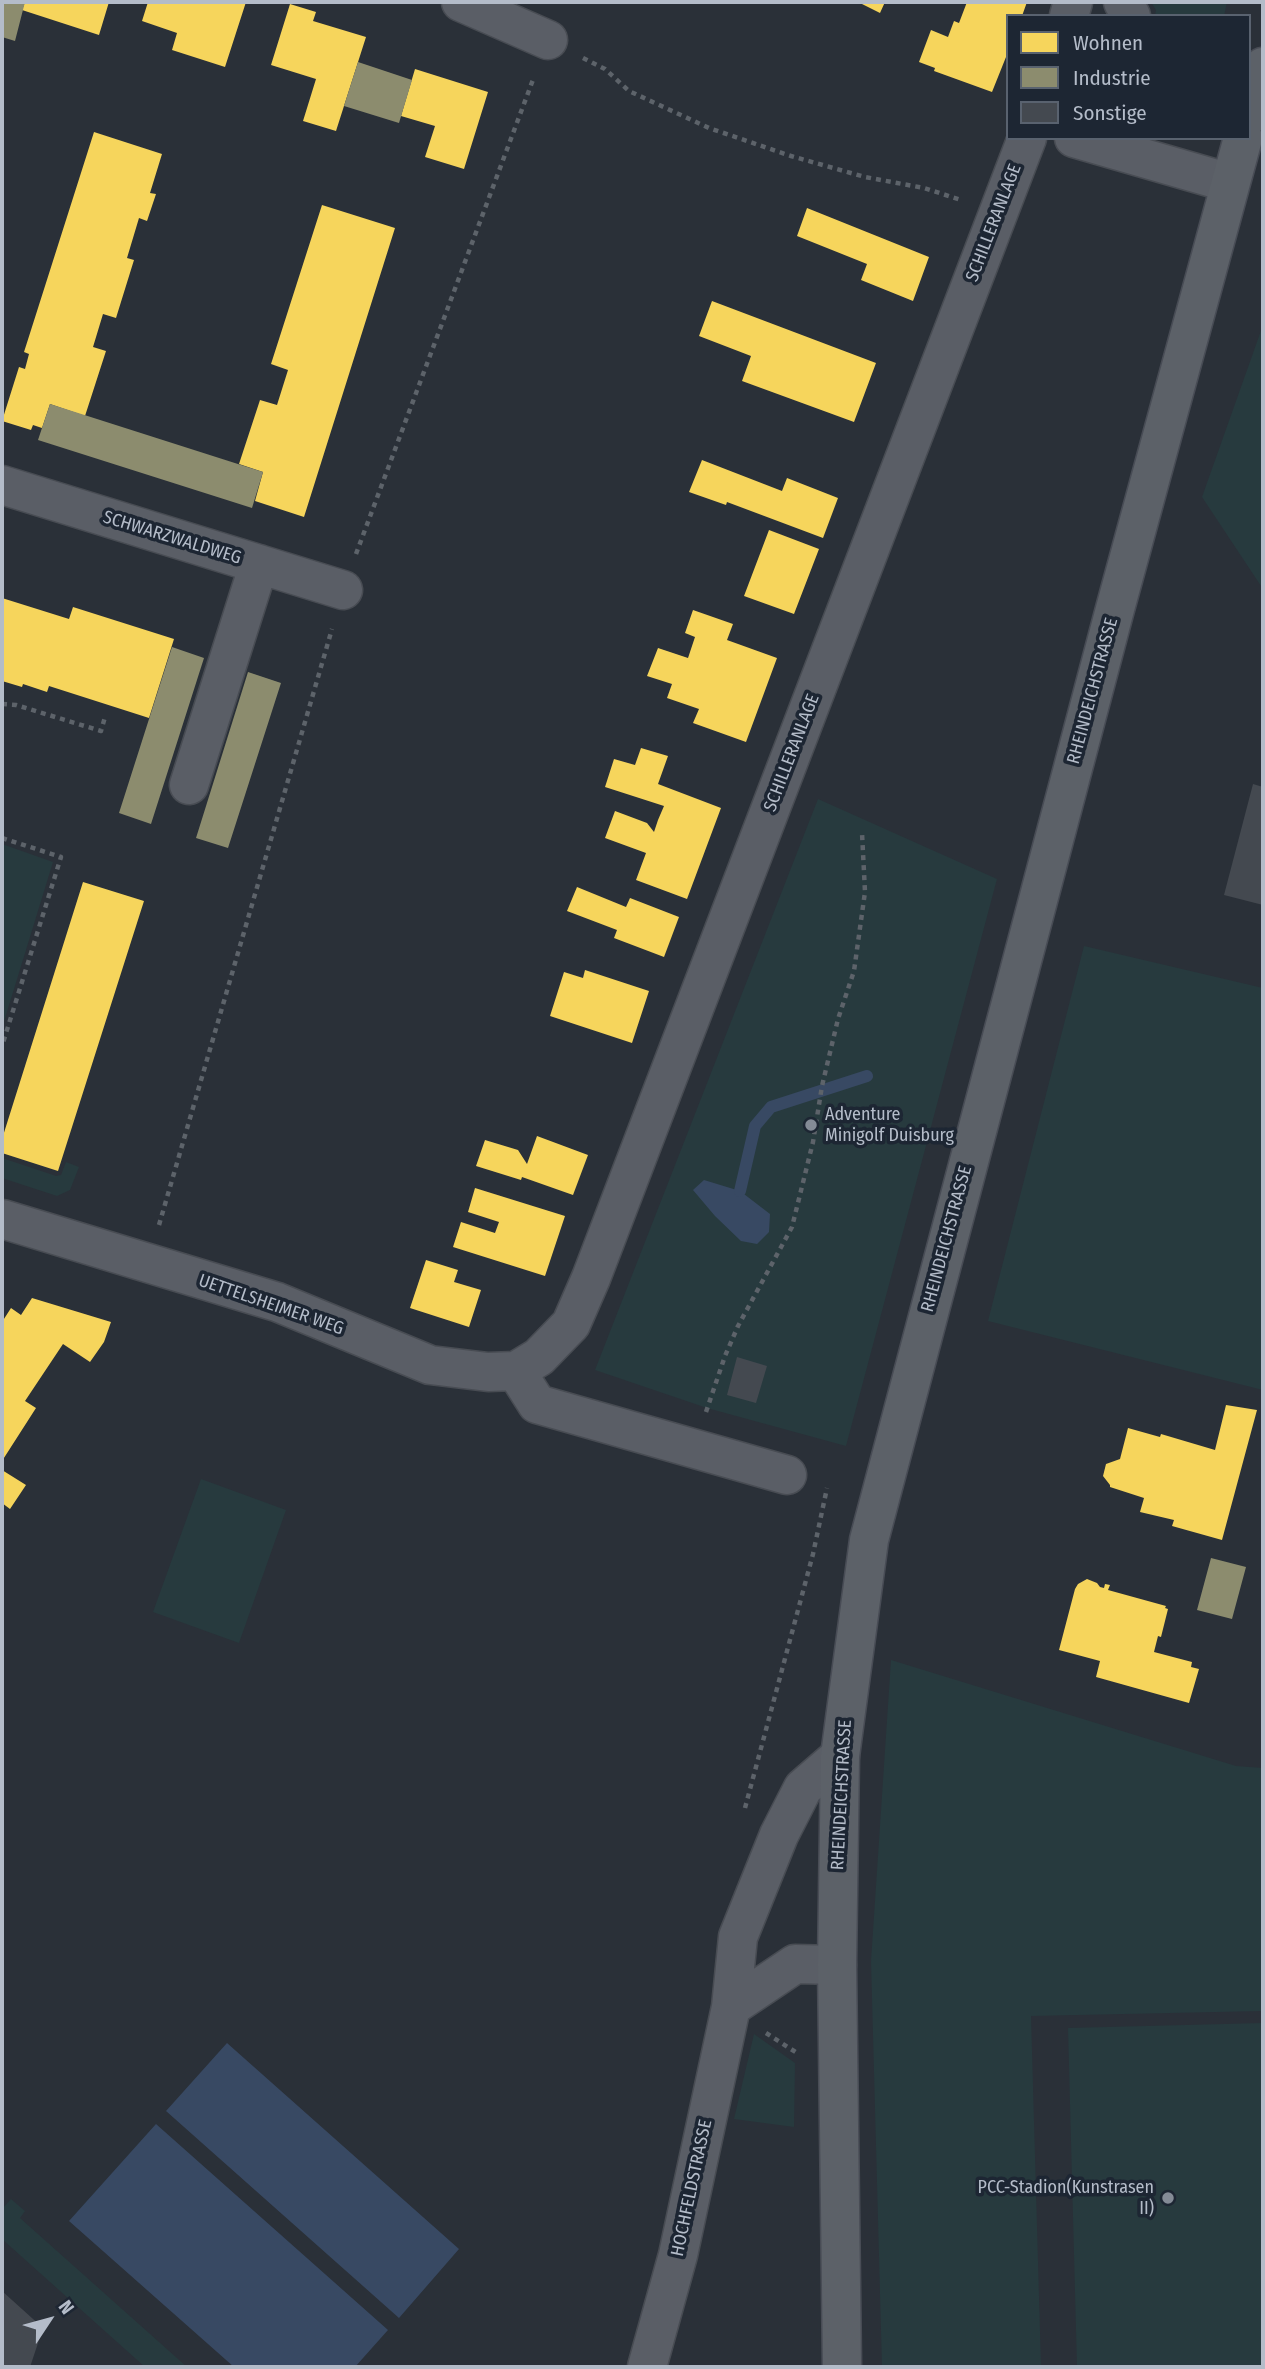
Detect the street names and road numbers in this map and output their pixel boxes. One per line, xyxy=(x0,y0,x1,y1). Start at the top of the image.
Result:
street label: SCHILLERANLAGE xyxy=(962,161,1026,285)
street label: SCHWARZWALDWEG xyxy=(100,507,244,569)
street label: RHEINDEICHSTRASSE xyxy=(1063,615,1123,767)
street label: SCHILLERANLAGE xyxy=(760,691,824,815)
street label: RHEINDEICHSTRASSE xyxy=(917,1163,977,1315)
street label: UETTELSHEIMER WEG xyxy=(196,1270,346,1340)
street label: RHEINDEICHSTRASSE xyxy=(827,1719,857,1871)
street label: HOCHFELDSTRASSE xyxy=(667,2118,717,2258)

